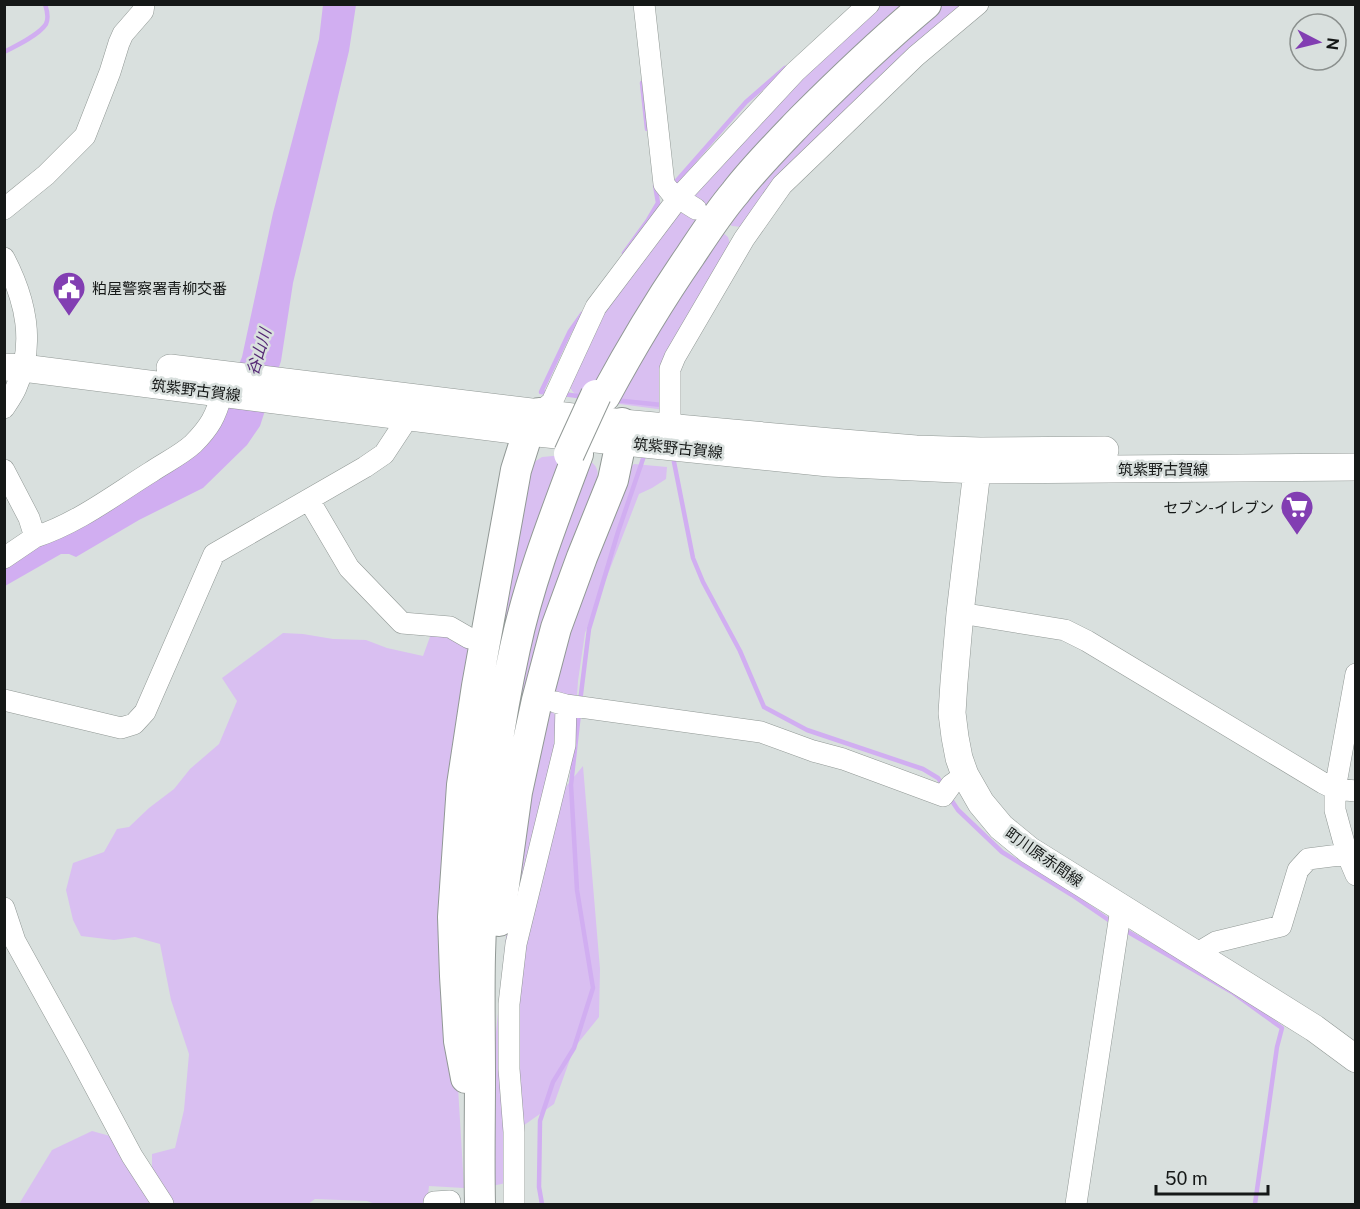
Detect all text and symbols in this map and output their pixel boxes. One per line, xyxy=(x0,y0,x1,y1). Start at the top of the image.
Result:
north arrow xyxy=(1288,12,1348,72)
text: N xyxy=(1322,36,1343,51)
public building icon: 粕屋警察署青柳交番 xyxy=(51,270,87,317)
place label: 粕屋警察署青柳交番 xyxy=(92,280,227,297)
water label: 谷山川 xyxy=(243,324,276,378)
street label: 筑紫野古賀線 xyxy=(150,376,242,404)
street label: 筑紫野古賀線 xyxy=(632,435,724,461)
street label: 筑紫野古賀線 xyxy=(1118,461,1208,478)
supermarket icon: セブン-イレブン xyxy=(1279,489,1315,536)
place label: セブン-イレブン xyxy=(1163,499,1274,516)
street label: 町川原赤間線 xyxy=(1002,824,1086,890)
scale bar xyxy=(1156,1158,1268,1196)
text: 50 m xyxy=(1165,1168,1208,1189)

